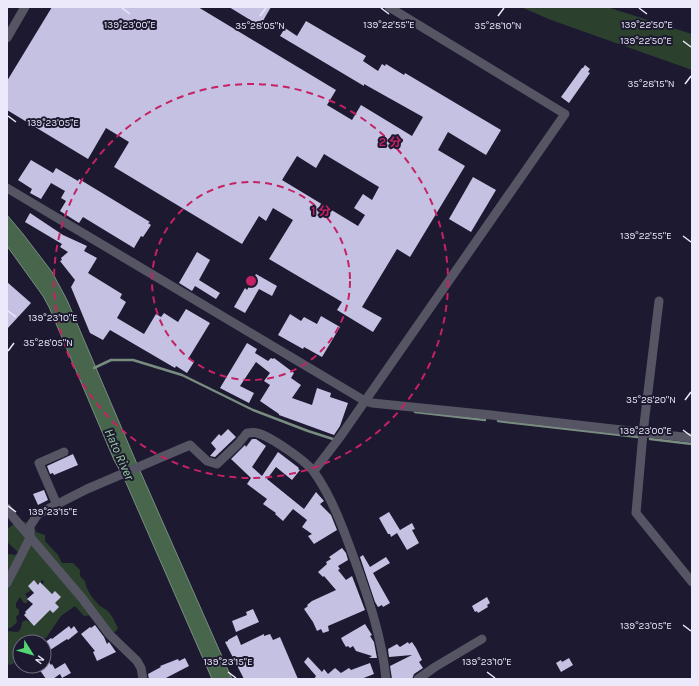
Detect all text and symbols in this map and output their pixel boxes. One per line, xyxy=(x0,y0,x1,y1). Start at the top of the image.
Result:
text: 139°23'00"E xyxy=(104,19,156,31)
text: 139°22'55"E xyxy=(363,19,415,31)
text: 139°22'50"E xyxy=(621,19,673,31)
text: 35°28'05"N xyxy=(235,20,285,32)
text: 35°28'10"N xyxy=(474,20,522,32)
text: 139°22'50"E xyxy=(620,35,672,47)
text: 35°28'15"N xyxy=(627,78,675,90)
text: 139°23'05"E xyxy=(27,117,79,129)
text: 2 分 xyxy=(379,135,401,149)
text: 1 分 xyxy=(311,204,331,218)
text: 139°22'55"E xyxy=(620,230,672,242)
centre of rings xyxy=(244,274,258,288)
text: 139°23'10"E xyxy=(28,312,78,324)
text: 35°28'05"N xyxy=(23,337,73,349)
text: 35°28'20"N xyxy=(626,394,676,406)
text: 139°23'00"E xyxy=(620,425,672,437)
water label: Hato River xyxy=(102,426,138,483)
text: 139°23'15"E xyxy=(28,506,78,518)
text: 139°23'05"E xyxy=(620,620,672,632)
north arrow xyxy=(12,634,52,674)
text: N xyxy=(32,653,47,667)
text: 139°23'15"E xyxy=(203,656,253,668)
text: 139°23'10"E xyxy=(462,656,512,668)

